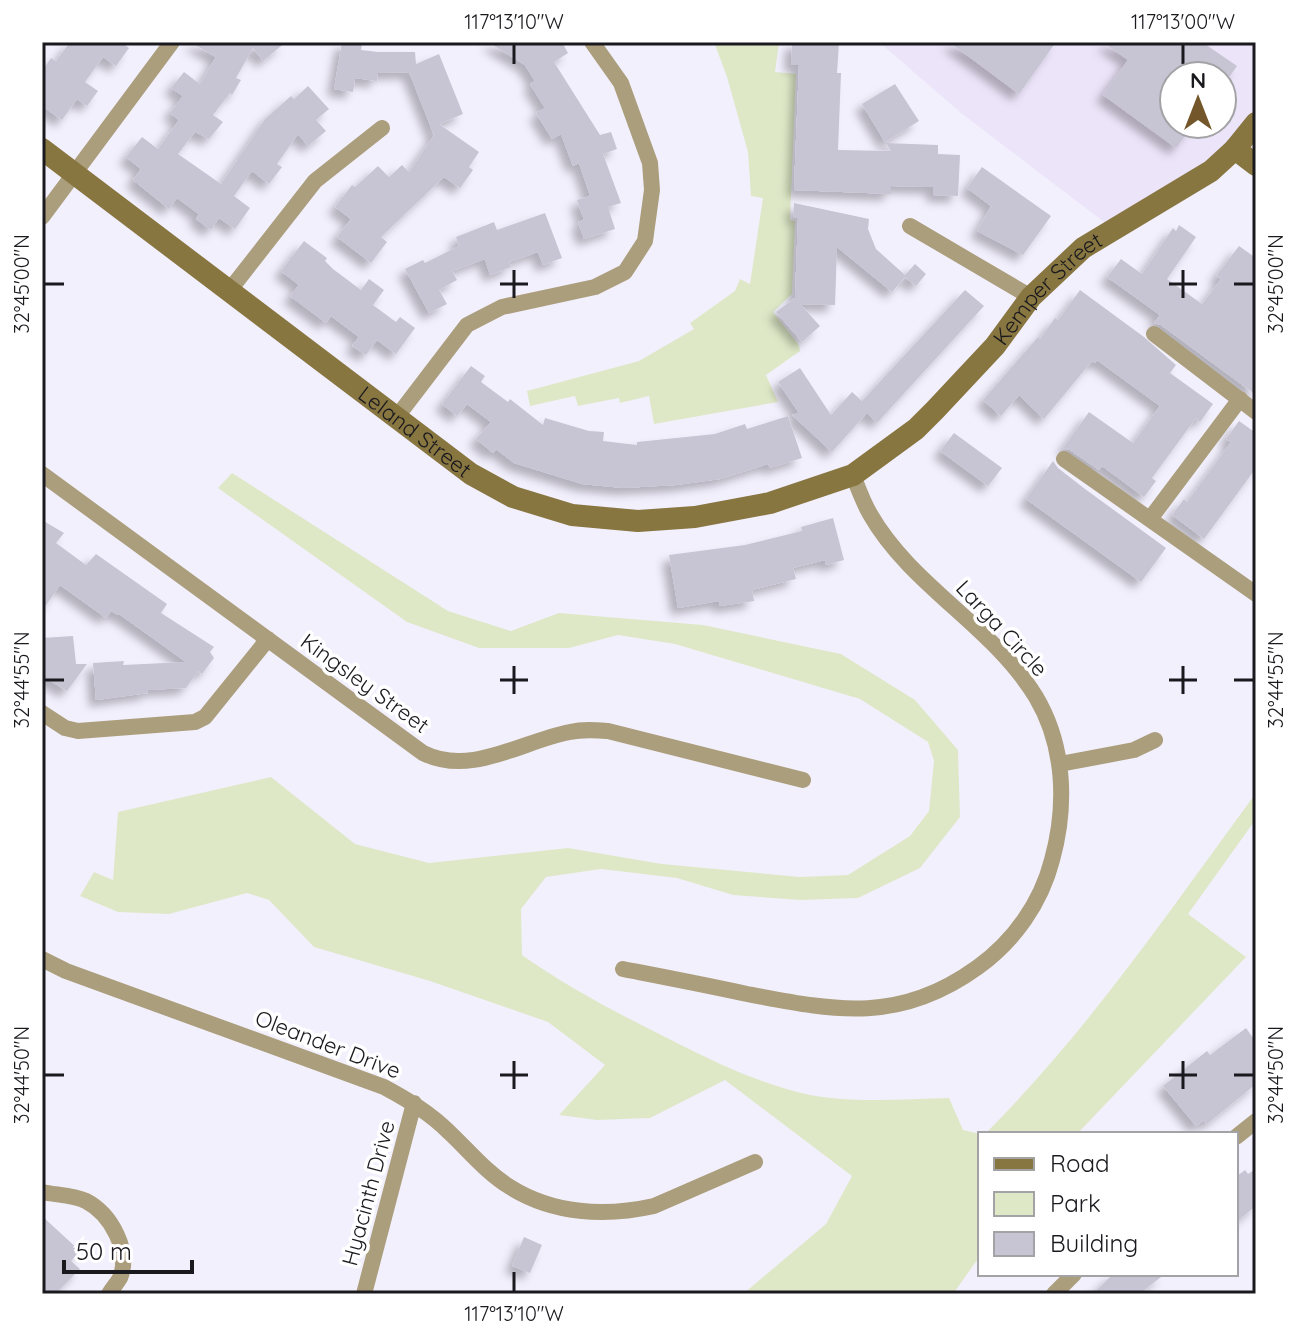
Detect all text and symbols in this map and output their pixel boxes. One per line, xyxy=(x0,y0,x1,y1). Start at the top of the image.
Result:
text: 117°13'10"W xyxy=(464,9,564,34)
text: 117°13'00"W xyxy=(1131,9,1235,34)
north arrow xyxy=(1158,60,1238,140)
text: N xyxy=(1190,66,1206,94)
street label: Kemper Street xyxy=(986,226,1107,351)
text: 32°45'00"N xyxy=(9,234,34,334)
text: 32°45'00"N xyxy=(1263,234,1288,334)
street label: Leland Street xyxy=(353,380,477,483)
street label: Larga Circle xyxy=(950,574,1054,682)
street label: Kingsley Street xyxy=(295,627,435,739)
text: 32°44'55"N xyxy=(9,631,34,729)
text: 32°44'55"N xyxy=(1263,631,1288,729)
street label: Oleander Drive xyxy=(251,1003,405,1085)
text: 32°44'50"N xyxy=(9,1026,34,1124)
text: 32°44'50"N xyxy=(1263,1026,1288,1124)
street label: Hyacinth Drive xyxy=(335,1117,401,1269)
legend xyxy=(978,1132,1238,1276)
text: Road xyxy=(1050,1148,1110,1178)
text: Park xyxy=(1050,1188,1101,1218)
scale bar xyxy=(64,1224,192,1274)
text: Building xyxy=(1050,1228,1138,1258)
text: 50 m xyxy=(76,1236,132,1266)
text: 117°13'10"W xyxy=(464,1301,564,1326)

